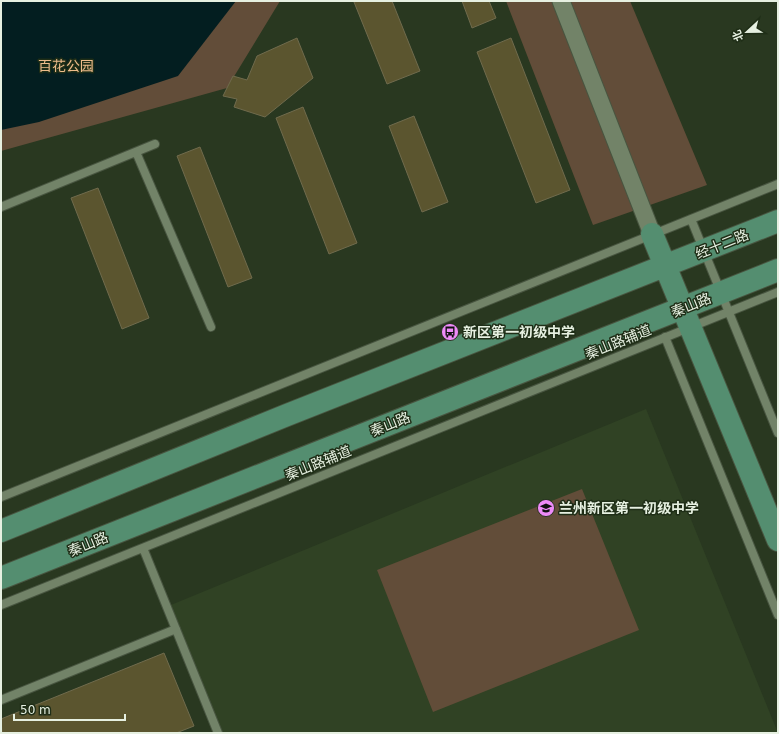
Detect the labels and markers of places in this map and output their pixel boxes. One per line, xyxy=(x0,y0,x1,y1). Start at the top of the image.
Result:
bus stop icon: 新区第一初级中学 xyxy=(440,322,460,342)
place label: 新区第一初级中学 xyxy=(463,324,575,340)
school or university icon: 兰州新区第一初级中学 xyxy=(536,498,556,518)
place label: 兰州新区第一初级中学 xyxy=(559,500,699,516)

